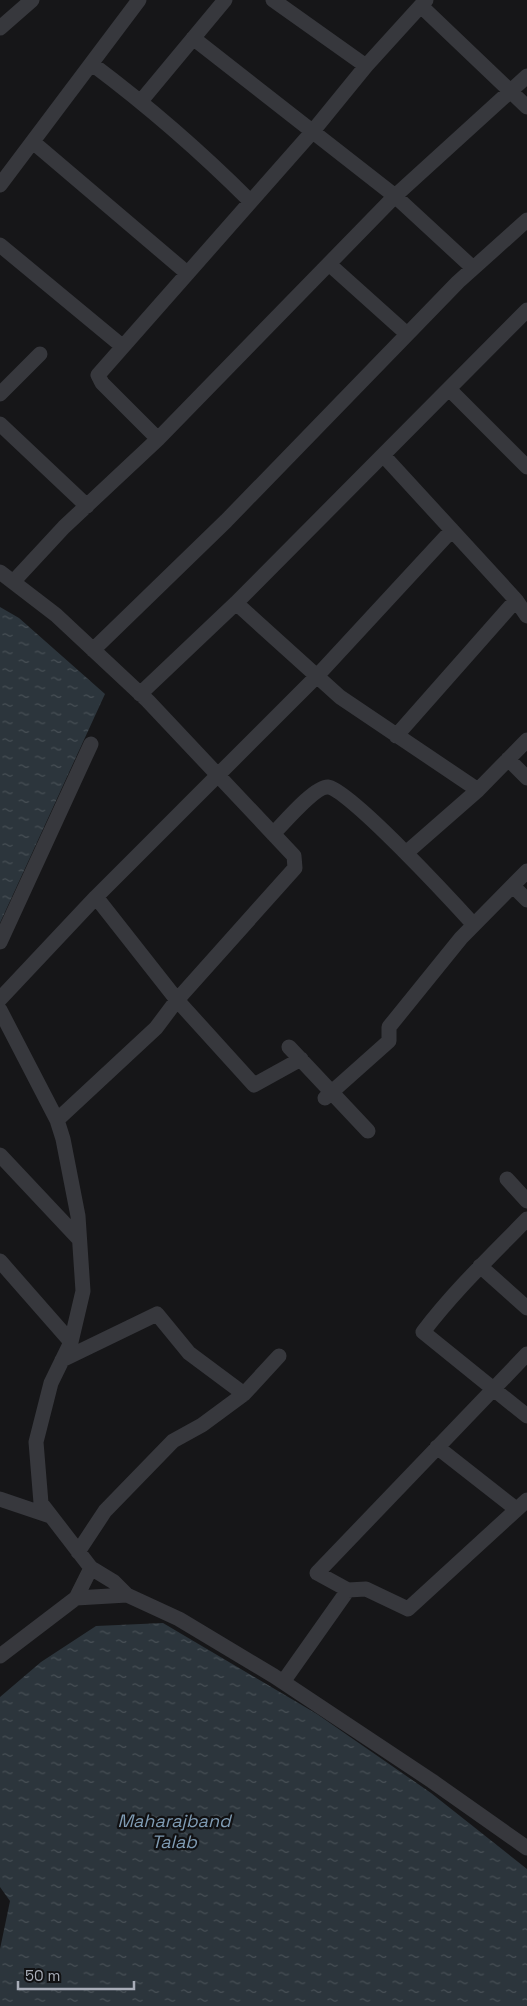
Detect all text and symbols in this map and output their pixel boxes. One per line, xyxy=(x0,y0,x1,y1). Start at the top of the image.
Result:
water label: Maharajband Talab xyxy=(117,1809,233,1853)
scale bar xyxy=(18,1958,134,1990)
text: 50 m xyxy=(25,1966,60,1985)

